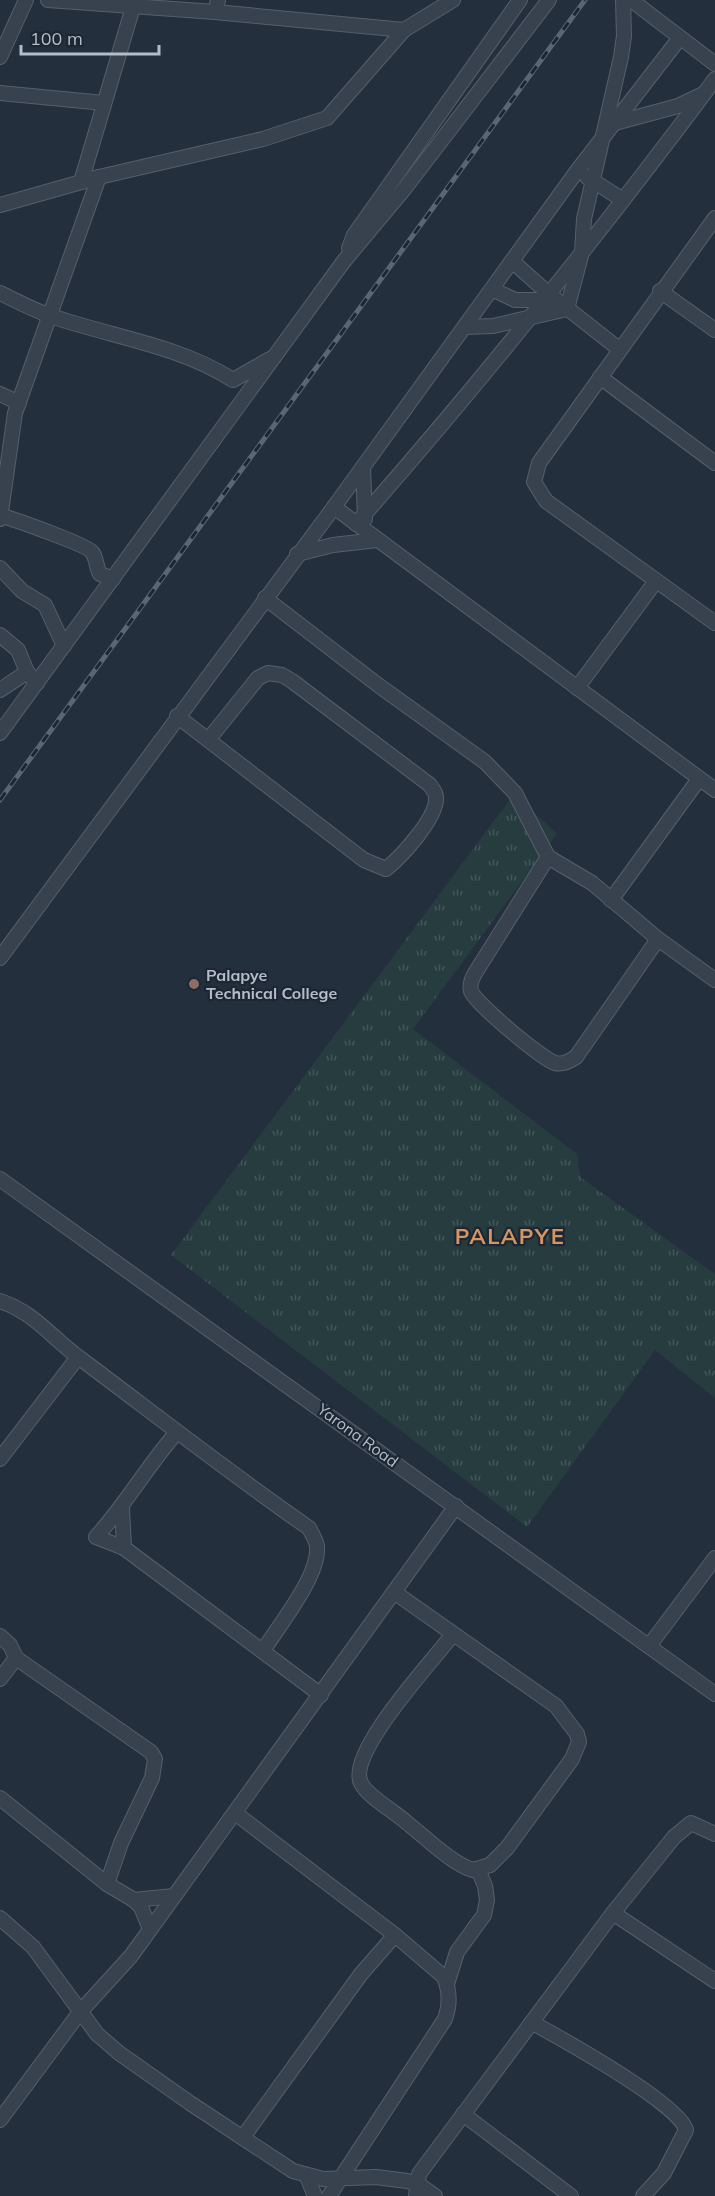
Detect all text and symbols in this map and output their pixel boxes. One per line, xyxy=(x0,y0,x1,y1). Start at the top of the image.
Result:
scale bar xyxy=(21,18,159,56)
text: 100 m xyxy=(30,27,83,50)
place label: Palapye Technical College xyxy=(206,965,337,1003)
marker: Palapye Technical College xyxy=(187,977,201,991)
district label: PALAPYE xyxy=(455,1222,565,1250)
street label: Yarona Road xyxy=(313,1398,402,1471)

